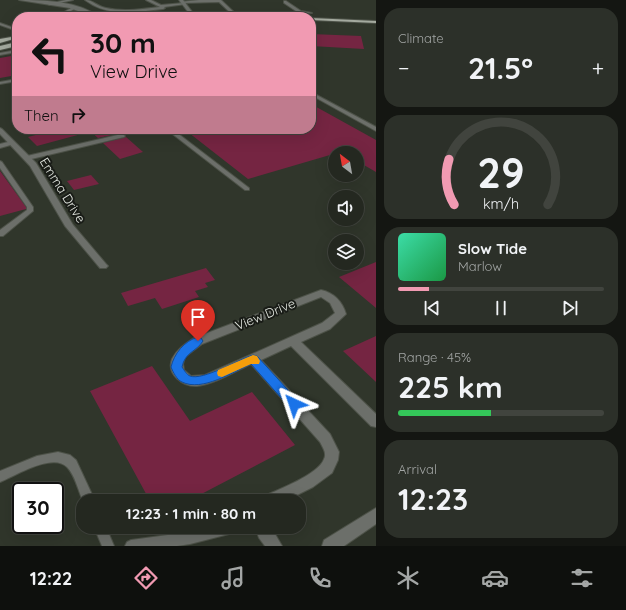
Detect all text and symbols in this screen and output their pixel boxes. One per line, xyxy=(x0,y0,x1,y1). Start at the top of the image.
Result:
text: 30 m xyxy=(90,25,156,60)
icon: left xyxy=(24,28,76,80)
text: Climate xyxy=(398,30,444,46)
text: 21.5° xyxy=(468,49,533,87)
text: − xyxy=(398,54,409,82)
text: + xyxy=(592,54,604,82)
text: View Drive xyxy=(90,60,178,83)
icon: right xyxy=(67,104,89,126)
text: Then xyxy=(24,106,59,125)
text: 29 xyxy=(477,145,525,197)
north arrow xyxy=(328,146,364,182)
map controls xyxy=(328,146,364,270)
street label: Emma Drive xyxy=(37,154,89,226)
button: sound xyxy=(328,190,364,226)
text: km/h xyxy=(483,194,519,212)
button: layers xyxy=(328,234,364,270)
text: Slow Tide xyxy=(458,239,527,258)
text: Marlow xyxy=(458,258,502,274)
street label: View Drive xyxy=(233,295,297,333)
icon: previous xyxy=(421,297,443,319)
icon: pause xyxy=(490,297,512,319)
icon: next xyxy=(559,297,581,319)
pin xyxy=(181,300,215,341)
icon: arrive xyxy=(187,306,209,328)
text: Range · 45% xyxy=(398,349,471,365)
text: 225 km xyxy=(398,368,503,406)
position arrow xyxy=(273,383,315,425)
text: Arrival xyxy=(398,461,437,477)
text: 12:23 xyxy=(398,480,468,518)
speed limit sign: 30 xyxy=(12,482,64,534)
text: 12:23 · 1 min · 80 m xyxy=(126,504,256,523)
icon: directions xyxy=(132,564,160,592)
icon: music xyxy=(219,564,247,592)
icon: phone xyxy=(306,564,334,592)
icon: climate xyxy=(394,564,422,592)
icon: car xyxy=(481,564,509,592)
icon: filters xyxy=(568,564,596,592)
text: 12:22 xyxy=(30,567,72,590)

